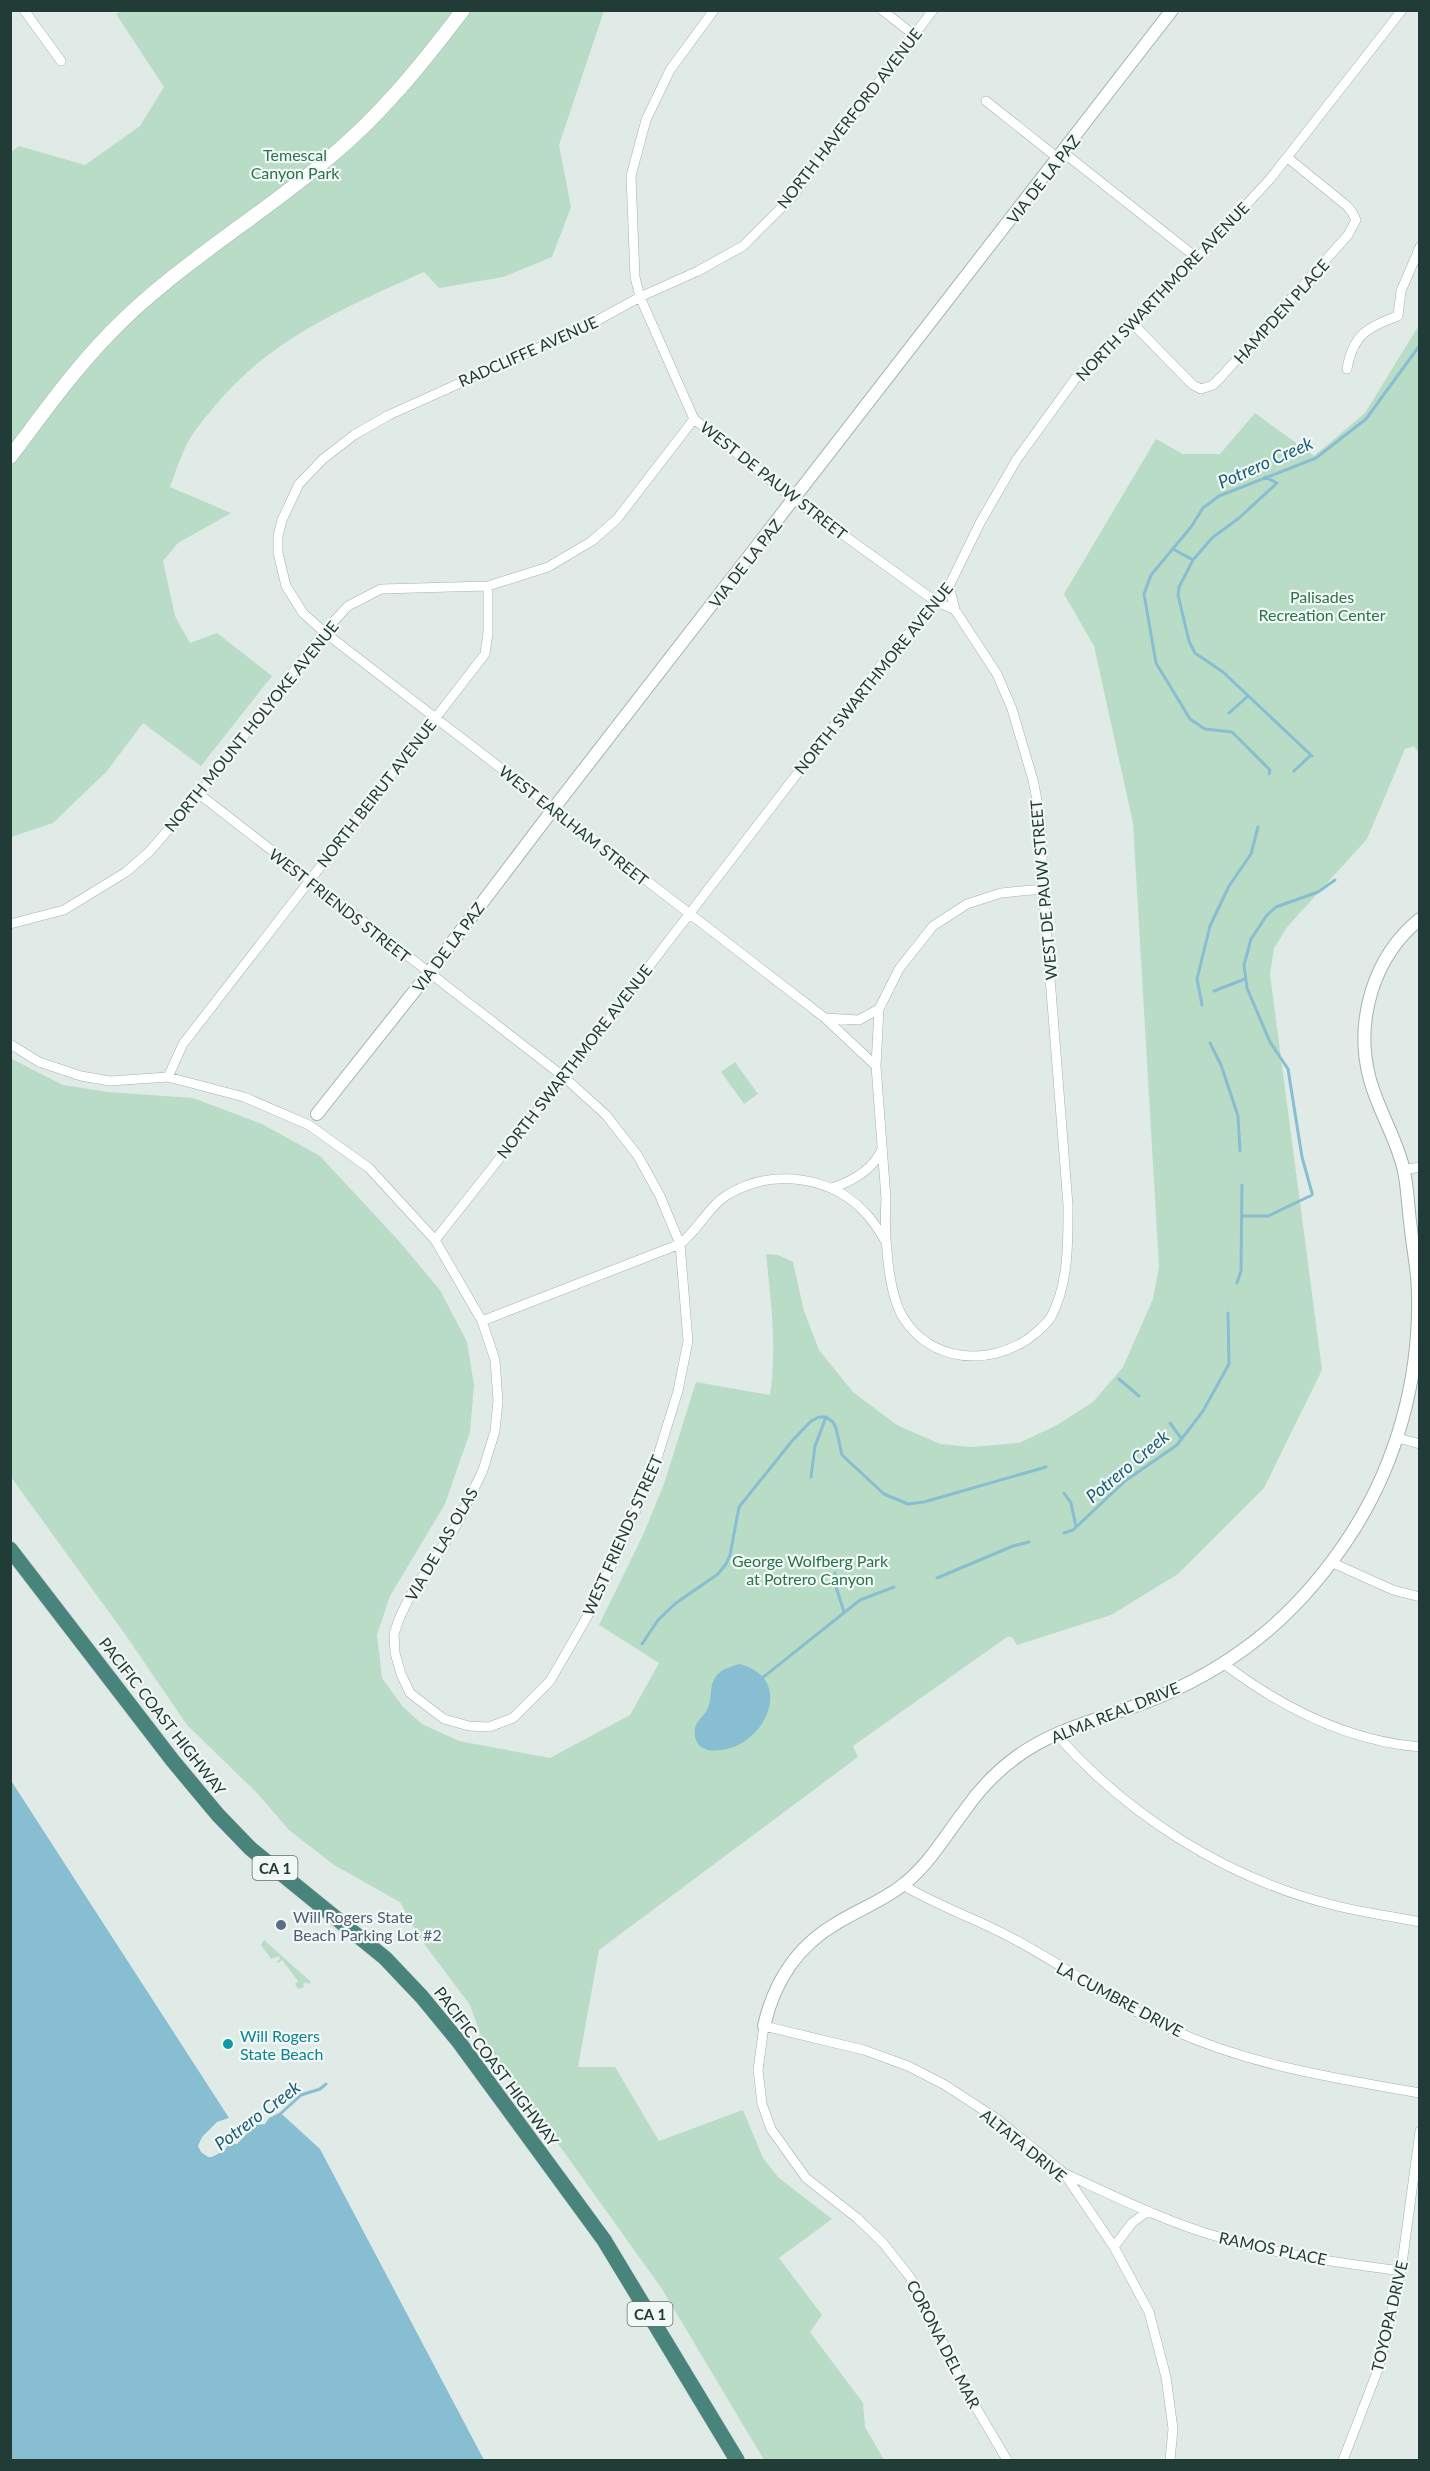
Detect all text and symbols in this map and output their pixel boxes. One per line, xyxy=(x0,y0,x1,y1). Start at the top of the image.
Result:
street label: NORTH HAVERFORD AVENUE xyxy=(773,24,925,212)
street label: VIA DE LA PAZ xyxy=(1003,131,1084,227)
park label: Temescal Canyon Park xyxy=(251,145,340,182)
street label: NORTH SWARTHMORE AVENUE xyxy=(1072,198,1252,384)
street label: HAMPDEN PLACE xyxy=(1229,255,1333,367)
street label: RADCLIFFE AVENUE xyxy=(455,312,601,390)
street label: WEST DE PAUW STREET xyxy=(697,417,851,543)
water label: Potrero Creek xyxy=(1214,431,1316,493)
street label: VIA DE LA PAZ xyxy=(705,515,786,611)
street label: NORTH SWARTHMORE AVENUE xyxy=(790,578,956,778)
park label: Palisades Recreation Center xyxy=(1258,587,1386,624)
street label: NORTH MOUNT HOLYOKE AVENUE xyxy=(160,617,342,835)
street label: NORTH BEIRUT AVENUE xyxy=(312,715,440,871)
street label: WEST EARLHAM STREET xyxy=(496,761,653,889)
street label: WEST DE PAUW STREET xyxy=(1026,799,1060,981)
street label: WEST FRIENDS STREET xyxy=(266,844,415,966)
street label: VIA DE LA PAZ xyxy=(408,898,488,995)
street label: NORTH SWARTHMORE AVENUE xyxy=(492,960,656,1162)
water label: Potrero Creek xyxy=(1081,1425,1173,1507)
street label: WEST FRIENDS STREET xyxy=(578,1451,666,1618)
street label: VIA DE LAS OLAS xyxy=(401,1484,481,1604)
park label: George Wolfberg Park at Potrero Canyon xyxy=(732,1551,889,1588)
street label: PACIFIC COAST HIGHWAY xyxy=(96,1633,230,1799)
street label: ALMA REAL DRIVE xyxy=(1048,1678,1182,1746)
road number: CA 1 xyxy=(252,1856,298,1880)
place label: Will Rogers State Beach Parking Lot #2 xyxy=(293,1907,442,1944)
marker: Will Rogers State Beach Parking Lot #2 xyxy=(274,1918,288,1932)
street label: LA CUMBRE DRIVE xyxy=(1054,1958,1186,2040)
street label: PACIFIC COAST HIGHWAY xyxy=(431,1983,563,2149)
place label: Will Rogers State Beach xyxy=(240,2026,323,2063)
marker: Will Rogers State Beach xyxy=(221,2037,235,2051)
water label: Potrero Creek xyxy=(210,2075,305,2154)
street label: ALTATA DRIVE xyxy=(977,2105,1071,2185)
street label: RAMOS PLACE xyxy=(1217,2227,1329,2269)
street label: TOYOPA DRIVE xyxy=(1367,2259,1411,2373)
street label: CORONA DEL MAR xyxy=(903,2277,985,2411)
road number: CA 1 xyxy=(628,2302,672,2326)

